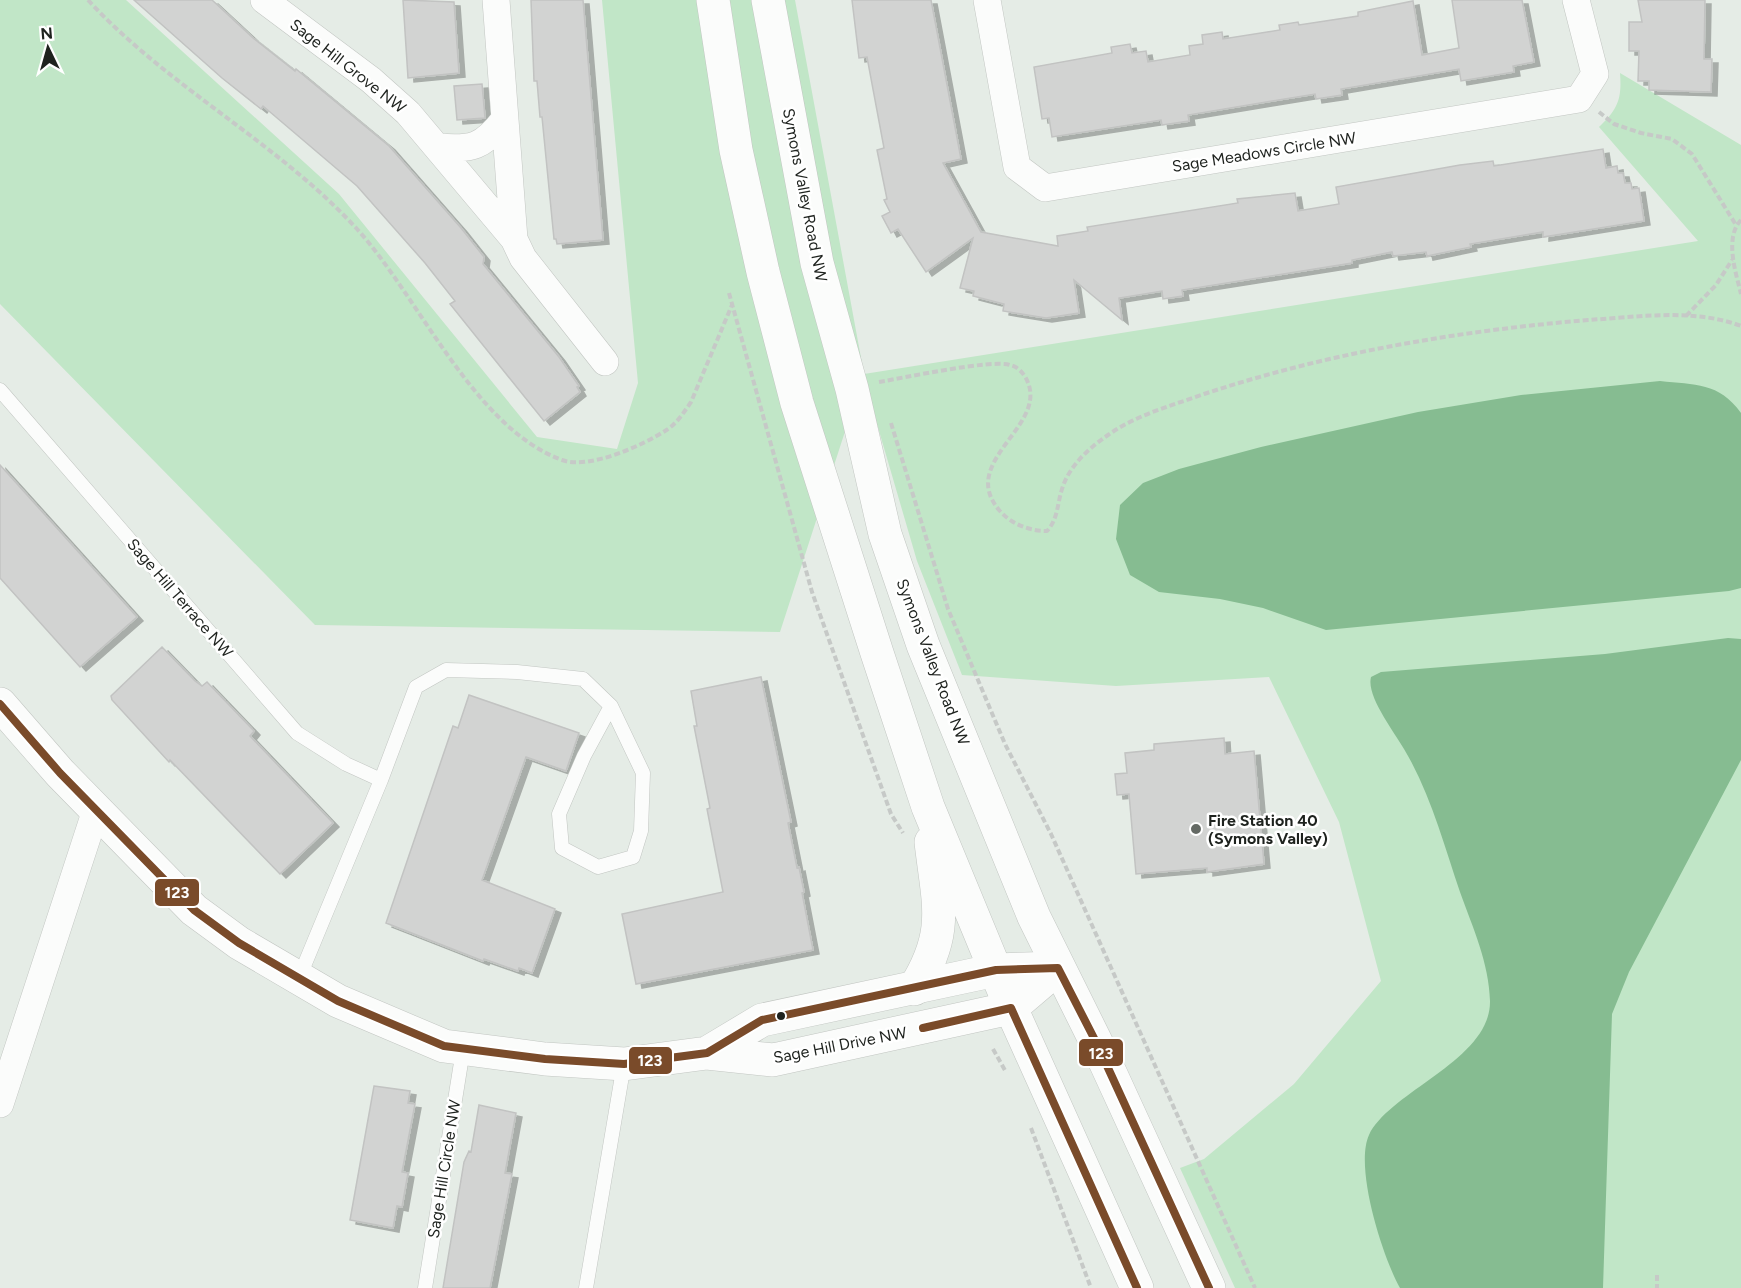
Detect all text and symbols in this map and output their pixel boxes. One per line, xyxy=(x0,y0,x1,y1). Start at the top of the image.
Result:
street label: Sage Hill Grove NW xyxy=(286,15,410,118)
north arrow xyxy=(18,18,78,78)
text: N xyxy=(40,24,54,44)
street label: Symons Valley Road NW xyxy=(779,107,831,284)
street label: Sage Meadows Circle NW xyxy=(1171,128,1358,176)
street label: Sage Hill Terrace NW xyxy=(123,535,237,662)
street label: Symons Valley Road NW xyxy=(892,576,974,748)
place label: Fire Station 40 (Symons Valley) xyxy=(1208,811,1328,848)
marker: Fire Station 40 (Symons Valley) xyxy=(1189,822,1203,836)
line badge: 123 xyxy=(154,878,200,907)
text: 123 xyxy=(165,883,190,902)
unlabelled marker xyxy=(775,1010,787,1022)
street label: Sage Hill Drive NW xyxy=(772,1023,909,1067)
line badge: 123 xyxy=(1078,1038,1124,1067)
text: 123 xyxy=(1089,1044,1114,1063)
line badge: 123 xyxy=(628,1046,673,1075)
text: 123 xyxy=(638,1051,663,1070)
street label: Sage Hill Circle NW xyxy=(424,1098,464,1240)

